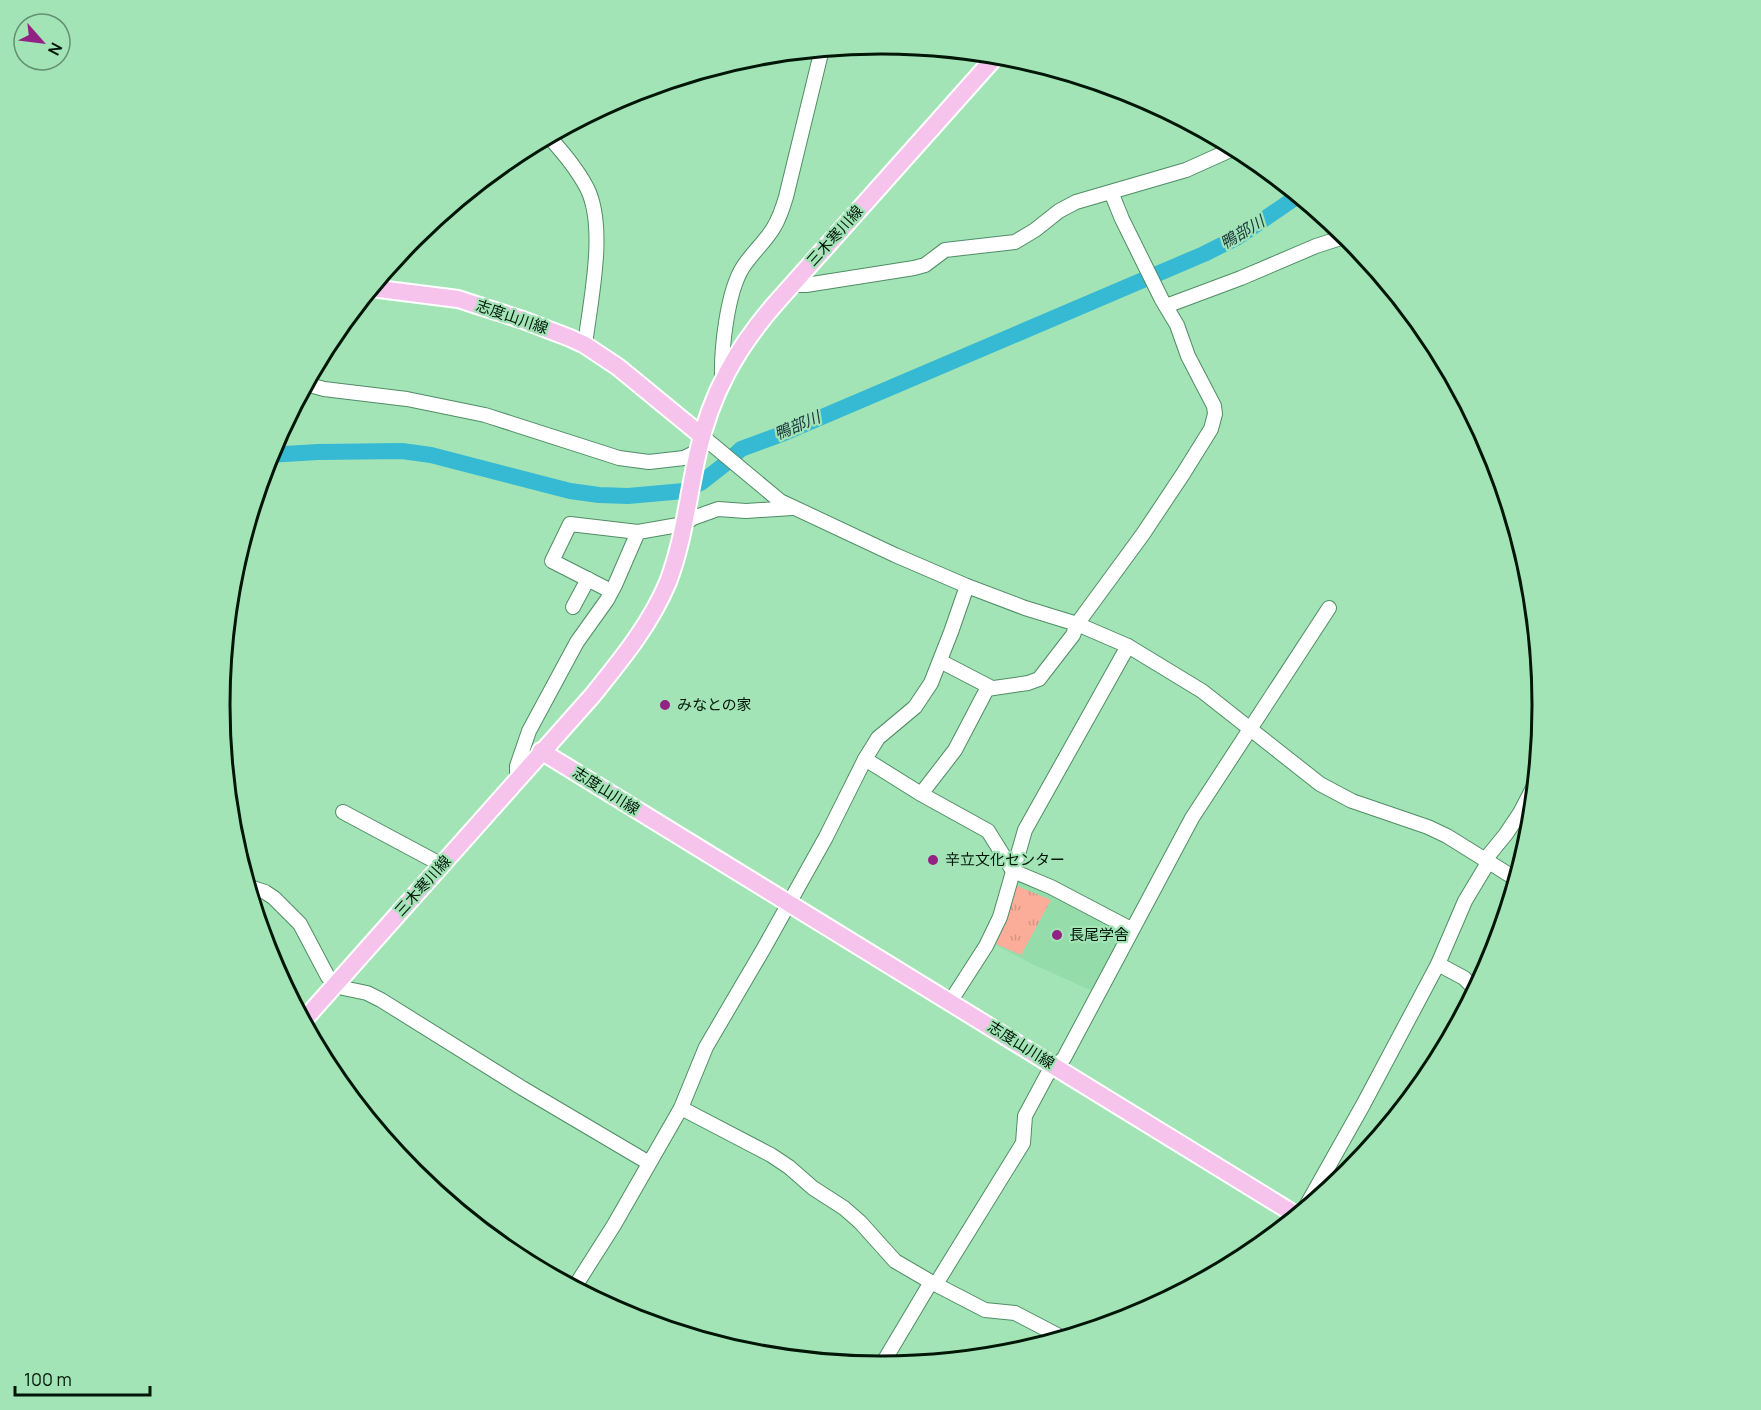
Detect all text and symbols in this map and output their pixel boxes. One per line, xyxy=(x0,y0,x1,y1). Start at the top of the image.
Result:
north arrow xyxy=(12,12,72,72)
text: N xyxy=(43,39,68,59)
street label: 三木寒川線 xyxy=(802,201,868,271)
water label: 鴨部川 xyxy=(1216,209,1270,254)
street label: 志度山川線 xyxy=(473,294,551,339)
water label: 鴨部川 xyxy=(771,405,825,445)
place label: みなとの家 xyxy=(677,694,752,715)
marker: みなとの家 xyxy=(658,698,672,712)
street label: 志度山川線 xyxy=(569,762,644,819)
place label: 辛立文化センター xyxy=(945,849,1065,870)
street label: 三木寒川線 xyxy=(390,851,456,921)
marker: 辛立文化センター xyxy=(926,853,940,867)
place label: 長尾学舎 xyxy=(1069,924,1129,945)
marker: 長尾学舎 xyxy=(1050,928,1064,942)
street label: 志度山川線 xyxy=(984,1016,1059,1073)
scale bar xyxy=(15,1359,150,1397)
text: 100 m xyxy=(24,1367,72,1391)

